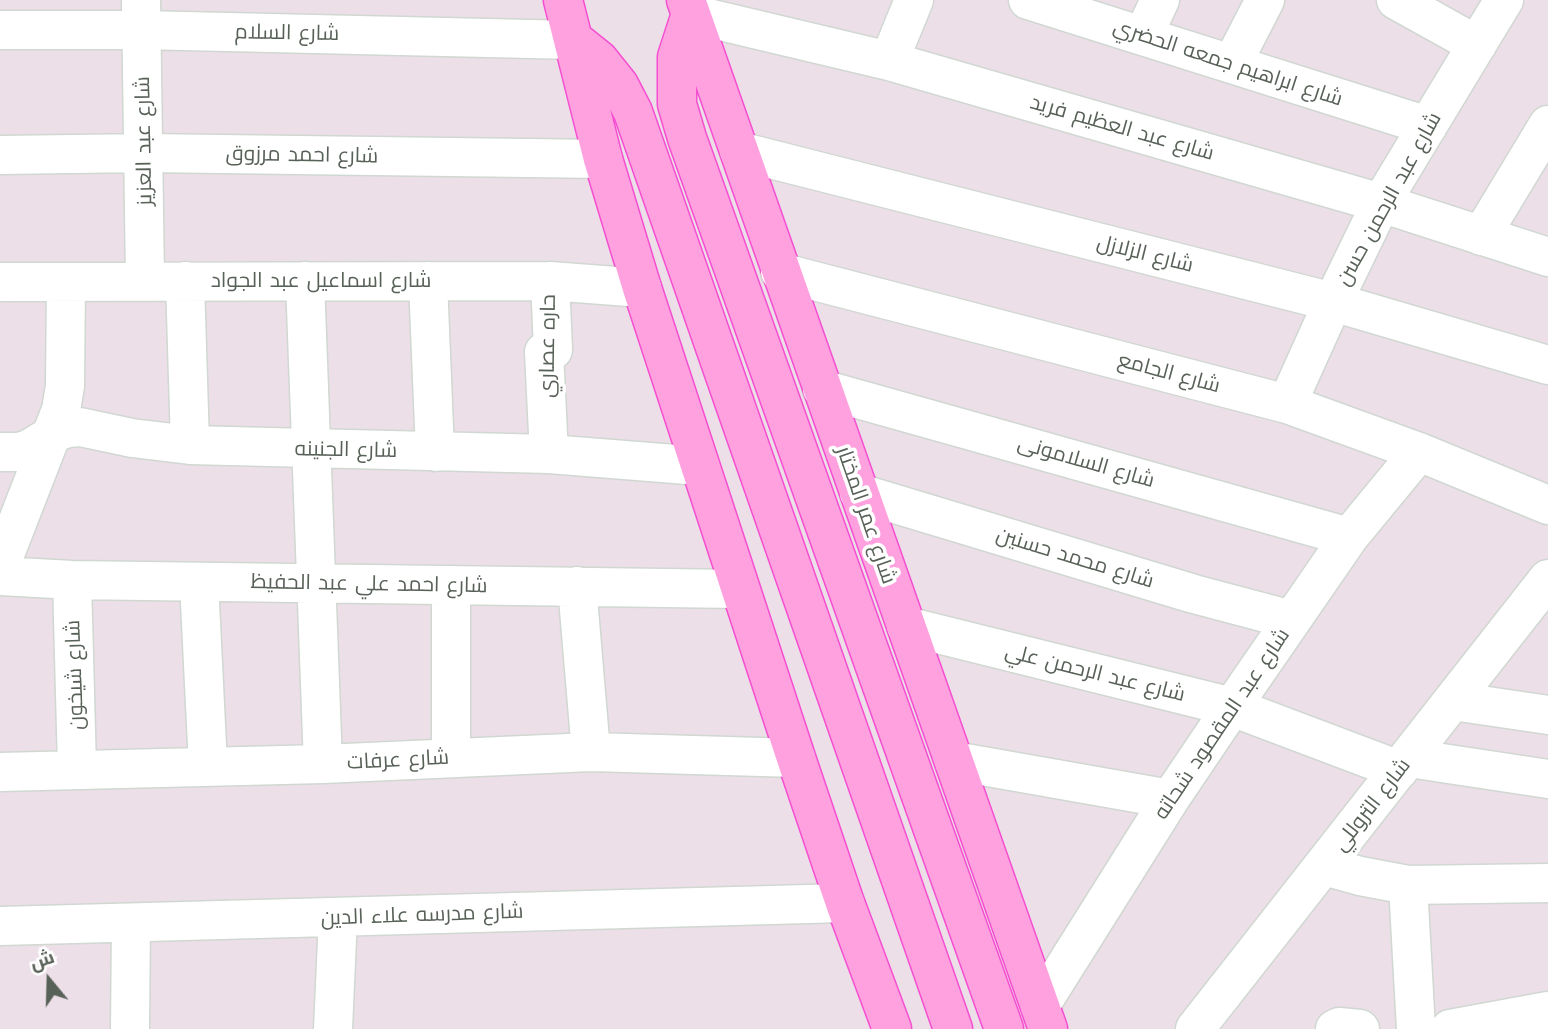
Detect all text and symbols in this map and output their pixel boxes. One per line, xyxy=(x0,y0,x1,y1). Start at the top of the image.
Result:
street label: شارع ابراهيم جمعه الحضري xyxy=(1110,14,1346,112)
street label: شارع السلام xyxy=(235,19,339,47)
street label: شارع عبد العزيز xyxy=(130,76,158,206)
street label: شارع عبد العظيم فريد xyxy=(1027,90,1217,166)
street label: شارع عبد الرحمن حسن xyxy=(1331,108,1447,290)
street label: شارع احمد مرزوق xyxy=(225,141,379,169)
street label: شارع الزلازل xyxy=(1094,230,1196,278)
street label: شارع اسماعيل عبد الجواد xyxy=(211,268,431,294)
street label: حاره عصاري xyxy=(534,294,562,398)
street label: شارع الجامع xyxy=(1115,347,1223,399)
street label: شارع السلامونى xyxy=(1015,430,1157,494)
street label: شارع الجنينه xyxy=(294,437,398,463)
street label: شارع عمر المختار xyxy=(831,443,901,587)
street label: شارع محمد حسنين xyxy=(993,522,1157,594)
street label: شارع احمد علي عبد الحفيظ xyxy=(250,569,488,599)
street label: شارع شيخون xyxy=(60,620,90,730)
street label: شارع عبد المقصود شحاته xyxy=(1149,624,1295,824)
street label: شارع عبد الرحمن علي xyxy=(1002,638,1188,708)
street label: شارع عرفات xyxy=(346,745,450,775)
street label: شارع التروللي xyxy=(1328,753,1416,857)
street label: شارع مدرسه علاء الدين xyxy=(320,899,524,931)
north arrow xyxy=(14,945,84,1015)
text: ش xyxy=(27,945,57,975)

